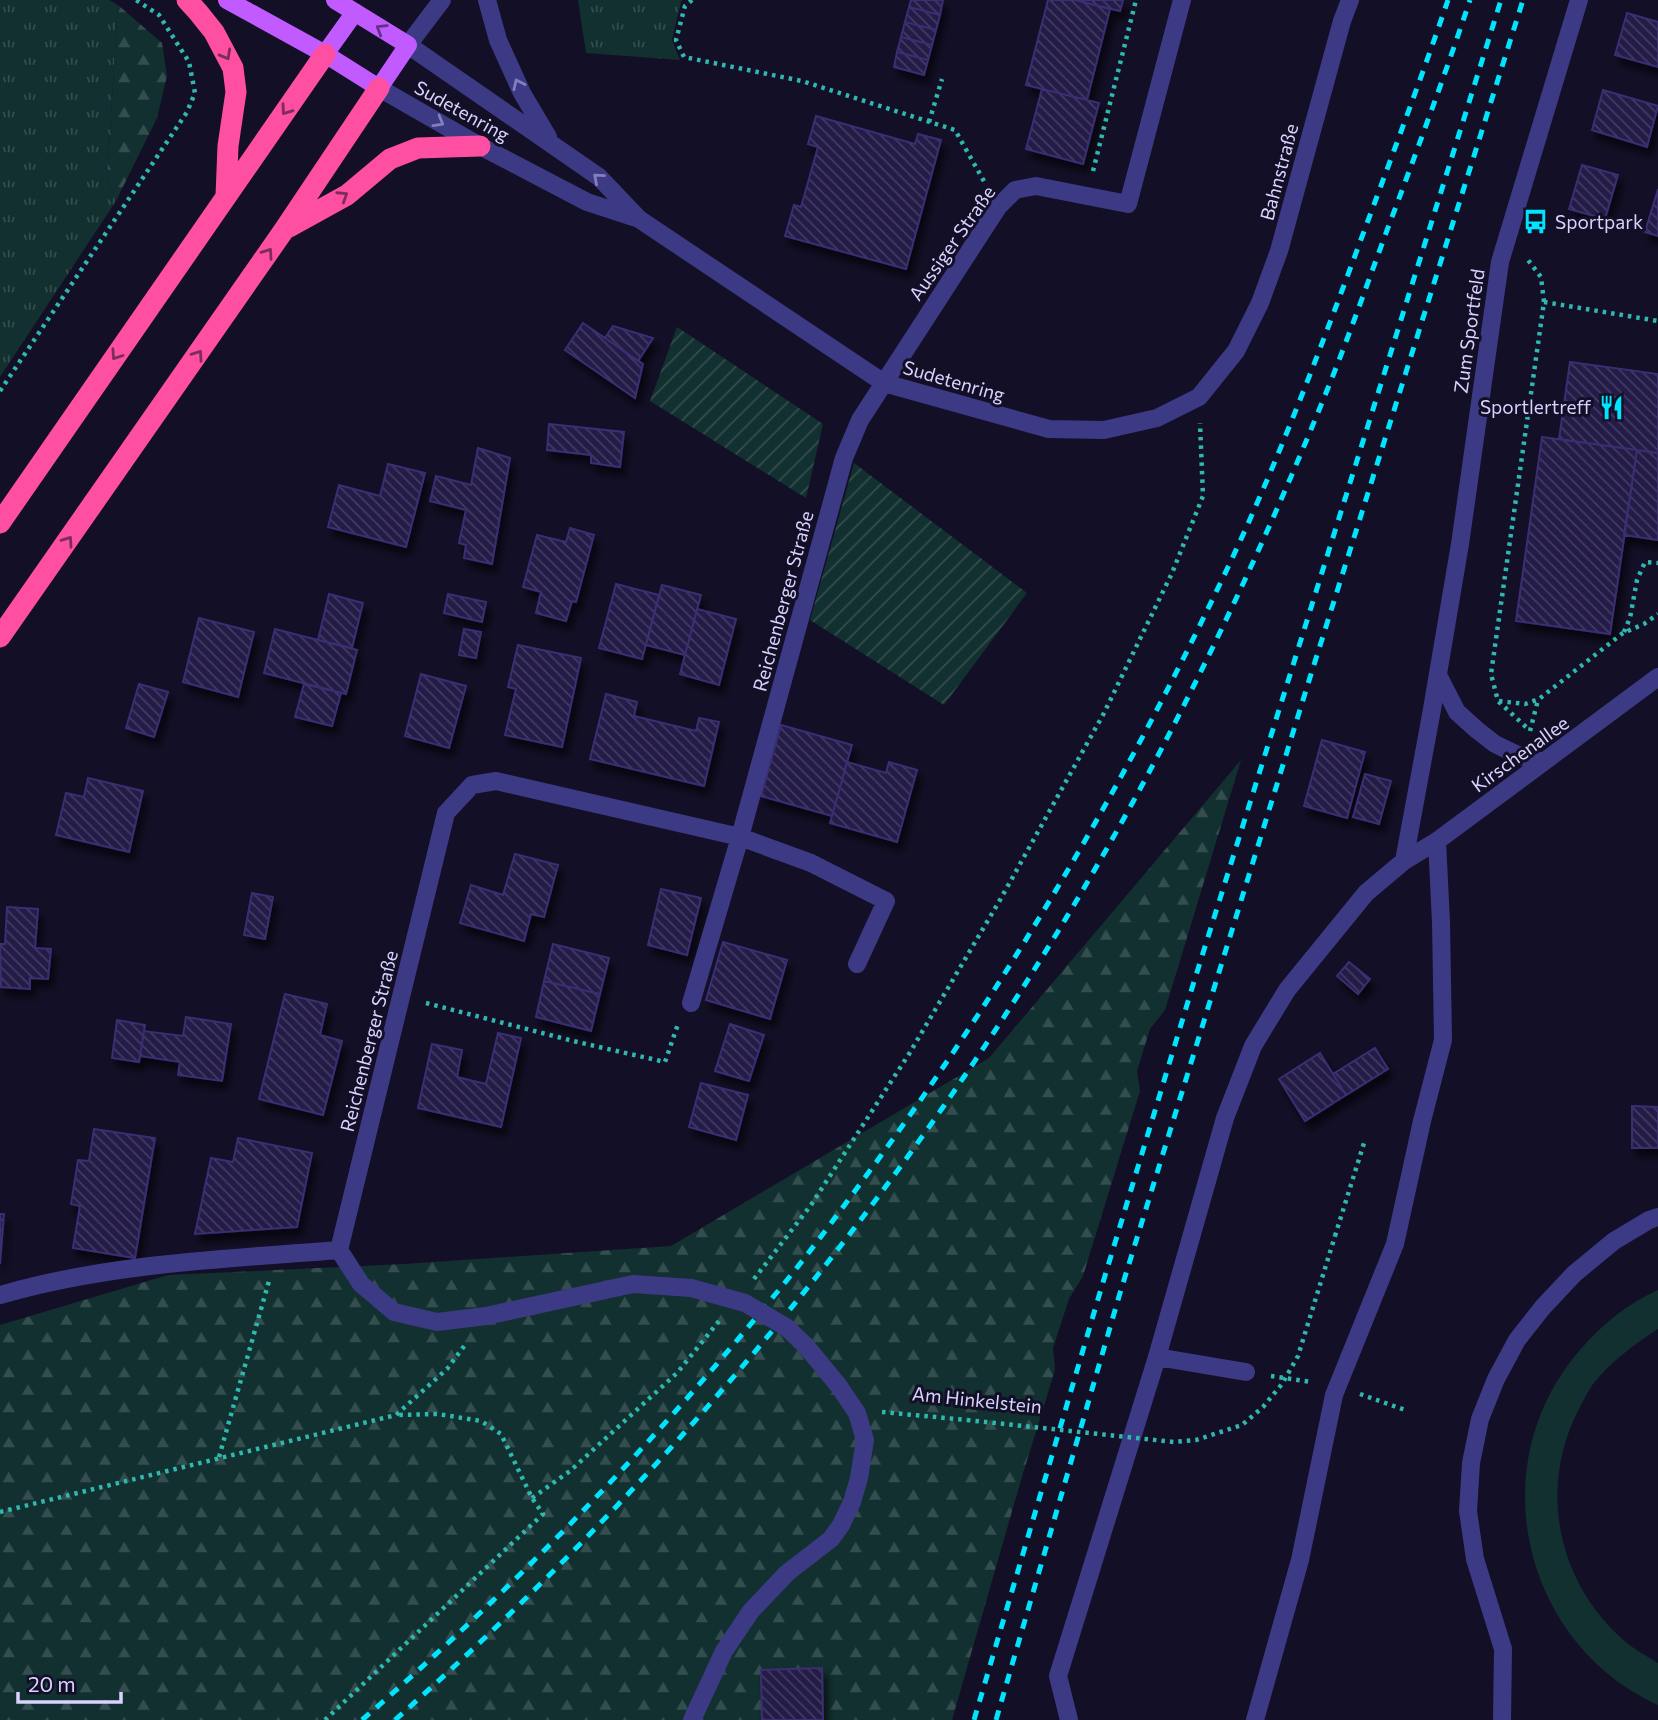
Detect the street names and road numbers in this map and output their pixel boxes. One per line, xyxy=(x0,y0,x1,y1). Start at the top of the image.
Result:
street label: Sudetenring xyxy=(411,75,514,146)
street label: Bahnstraße xyxy=(1255,121,1302,223)
street label: Aussiger Straße xyxy=(904,181,1000,304)
street label: Zum Sportfeld xyxy=(1448,267,1489,395)
street label: Sudetenring xyxy=(901,355,1008,406)
street label: Reichenberger Straße xyxy=(747,508,818,694)
street label: Kirschenallee xyxy=(1467,711,1573,797)
street label: Reichenberger Straße xyxy=(335,948,402,1134)
street label: Am Hinkelstein xyxy=(911,1381,1043,1418)

